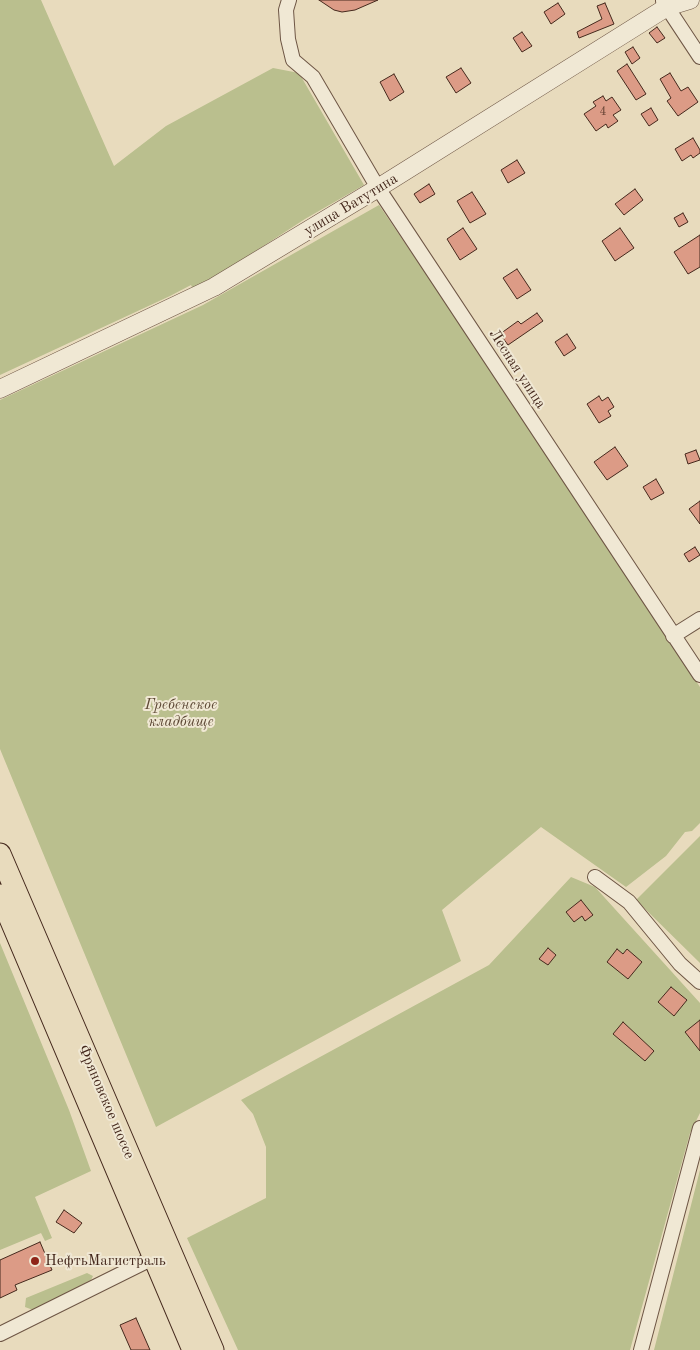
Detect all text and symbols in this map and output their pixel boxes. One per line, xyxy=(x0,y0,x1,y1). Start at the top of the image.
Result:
house number: 4 xyxy=(600,105,606,119)
street label: улица Ватутина xyxy=(301,170,401,240)
street label: Лесная улица xyxy=(485,326,549,412)
park label: Гребенское кладбище xyxy=(145,696,217,731)
street label: Фряновское шоссе xyxy=(74,1042,138,1162)
place label: НефтьМагистраль xyxy=(45,1252,166,1270)
marker: НефтьМагистраль xyxy=(29,1255,41,1267)

